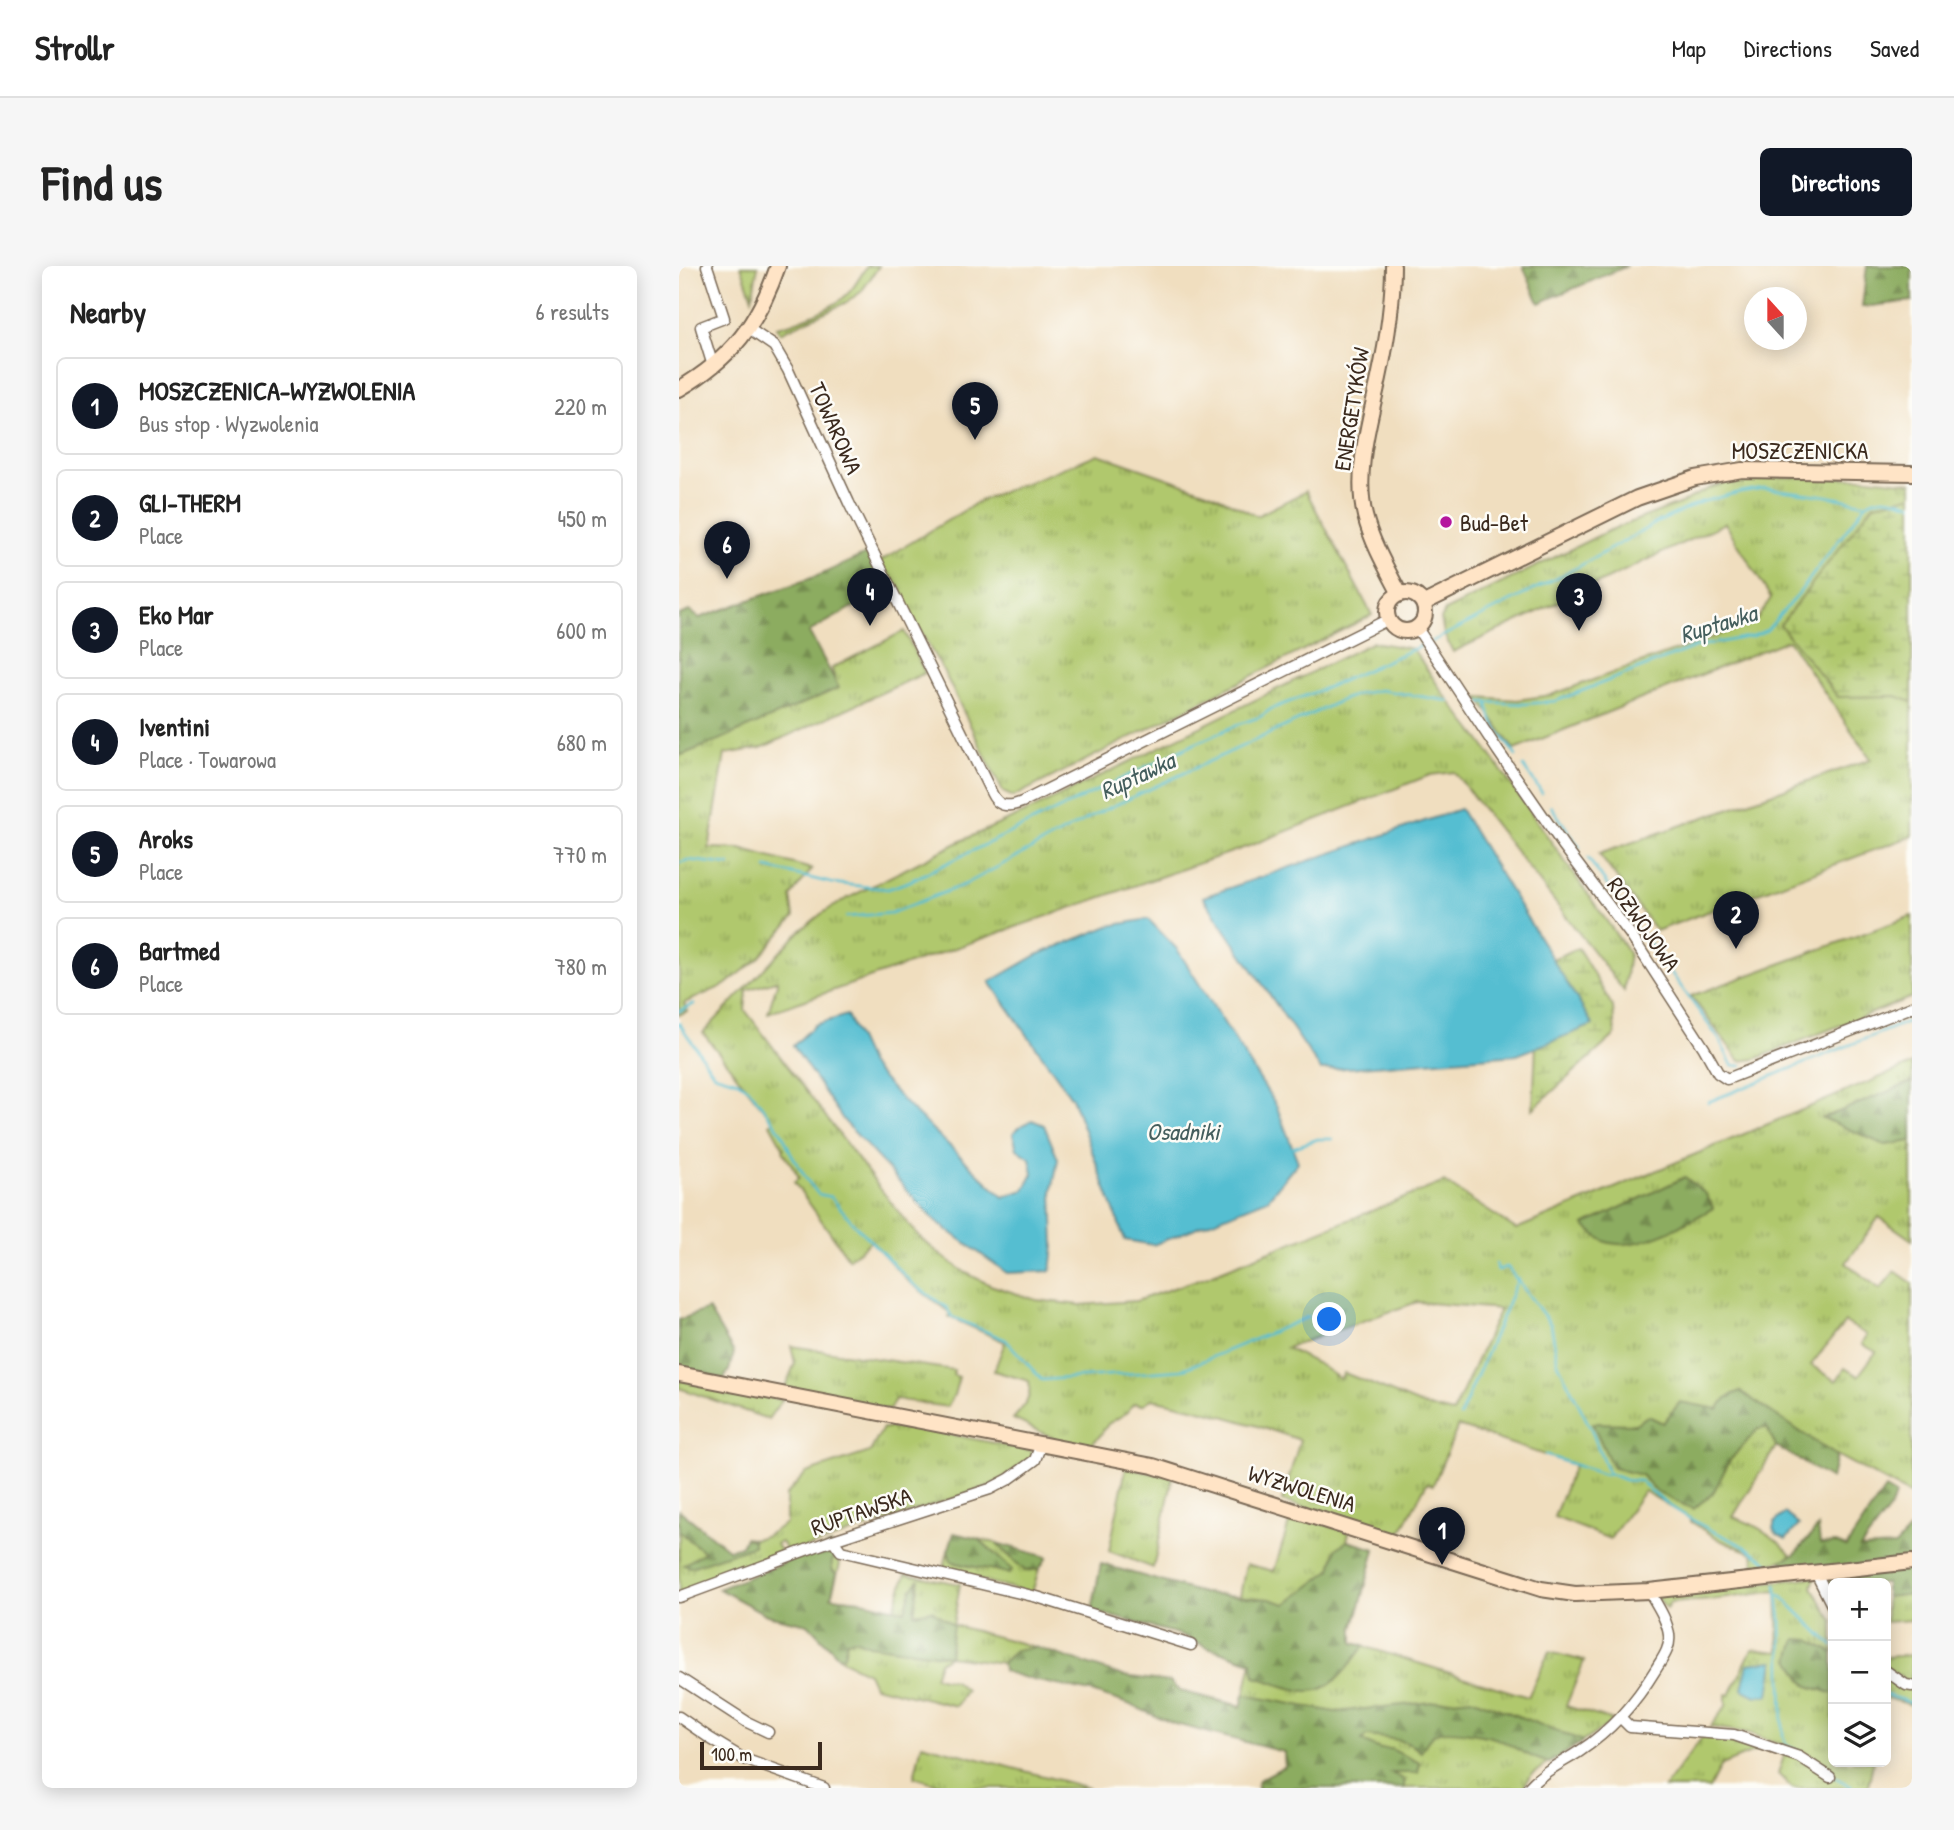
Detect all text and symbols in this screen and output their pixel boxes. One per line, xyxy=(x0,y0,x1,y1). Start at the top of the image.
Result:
text: Strollr xyxy=(35,26,114,70)
text: Map xyxy=(1672,32,1706,64)
text: Directions xyxy=(1744,32,1832,64)
text: Saved xyxy=(1870,32,1919,64)
button: Directions xyxy=(1760,148,1912,216)
text: Find us xyxy=(42,149,162,215)
north arrow xyxy=(1744,287,1807,350)
text: Nearby xyxy=(70,292,146,332)
text: 6 results xyxy=(536,296,609,327)
street label: ENERGETYKÓW xyxy=(1326,345,1376,473)
text: MOSZCZENICA-WYZWOLENIA xyxy=(139,373,415,408)
street label: TOWAROWA xyxy=(802,377,870,479)
pin: 5 xyxy=(952,382,998,440)
text: 1 xyxy=(91,391,99,422)
text: 220 m xyxy=(554,391,607,422)
text: Bus stop · Wyzwolenia xyxy=(139,408,319,439)
street label: MOSZCZENICKA xyxy=(1732,435,1868,466)
text: GLI-THERM xyxy=(139,485,241,520)
text: 2 xyxy=(90,503,100,534)
text: 450 m xyxy=(557,503,607,534)
place label: Bud-Bet xyxy=(1460,507,1529,538)
marker: Bud-Bet xyxy=(1438,514,1454,530)
text: Place xyxy=(139,520,183,551)
pin: 6 xyxy=(704,521,750,579)
pin: 4 xyxy=(847,568,893,626)
pin: 3 xyxy=(1556,573,1602,631)
water label: Ruptawka xyxy=(1676,595,1763,651)
text: Eko Mar xyxy=(139,597,213,632)
text: 3 xyxy=(90,615,100,646)
text: 600 m xyxy=(556,615,607,646)
text: Place xyxy=(139,632,183,663)
text: Iventini xyxy=(139,709,210,744)
text: 4 xyxy=(91,727,99,758)
text: 680 m xyxy=(557,727,607,758)
water label: Ruptawka xyxy=(1094,743,1182,807)
text: Place · Towarowa xyxy=(139,744,276,775)
text: Aroks xyxy=(139,821,193,856)
text: 5 xyxy=(90,839,100,870)
text: 770 m xyxy=(553,839,607,870)
text: Place xyxy=(139,856,183,887)
street label: ROZWOJOWA xyxy=(1600,871,1688,977)
pin: 2 xyxy=(1713,891,1759,949)
text: Bartmed xyxy=(139,933,220,968)
text: 6 xyxy=(90,951,100,982)
text: 780 m xyxy=(554,951,607,982)
text: Place xyxy=(139,968,183,999)
water label: Osadniki xyxy=(1147,1115,1222,1147)
your location xyxy=(1312,1302,1346,1336)
street label: WYZWOLENIA xyxy=(1245,1457,1359,1519)
street label: RUPTAWSKA xyxy=(807,1479,915,1543)
pin: 1 xyxy=(1419,1507,1465,1565)
map controls xyxy=(1828,1578,1891,1767)
button: + xyxy=(1828,1578,1891,1641)
button: − xyxy=(1828,1641,1891,1704)
button: layers xyxy=(1828,1704,1891,1767)
scale bar xyxy=(700,1739,823,1771)
text: 100 m xyxy=(711,1741,752,1767)

